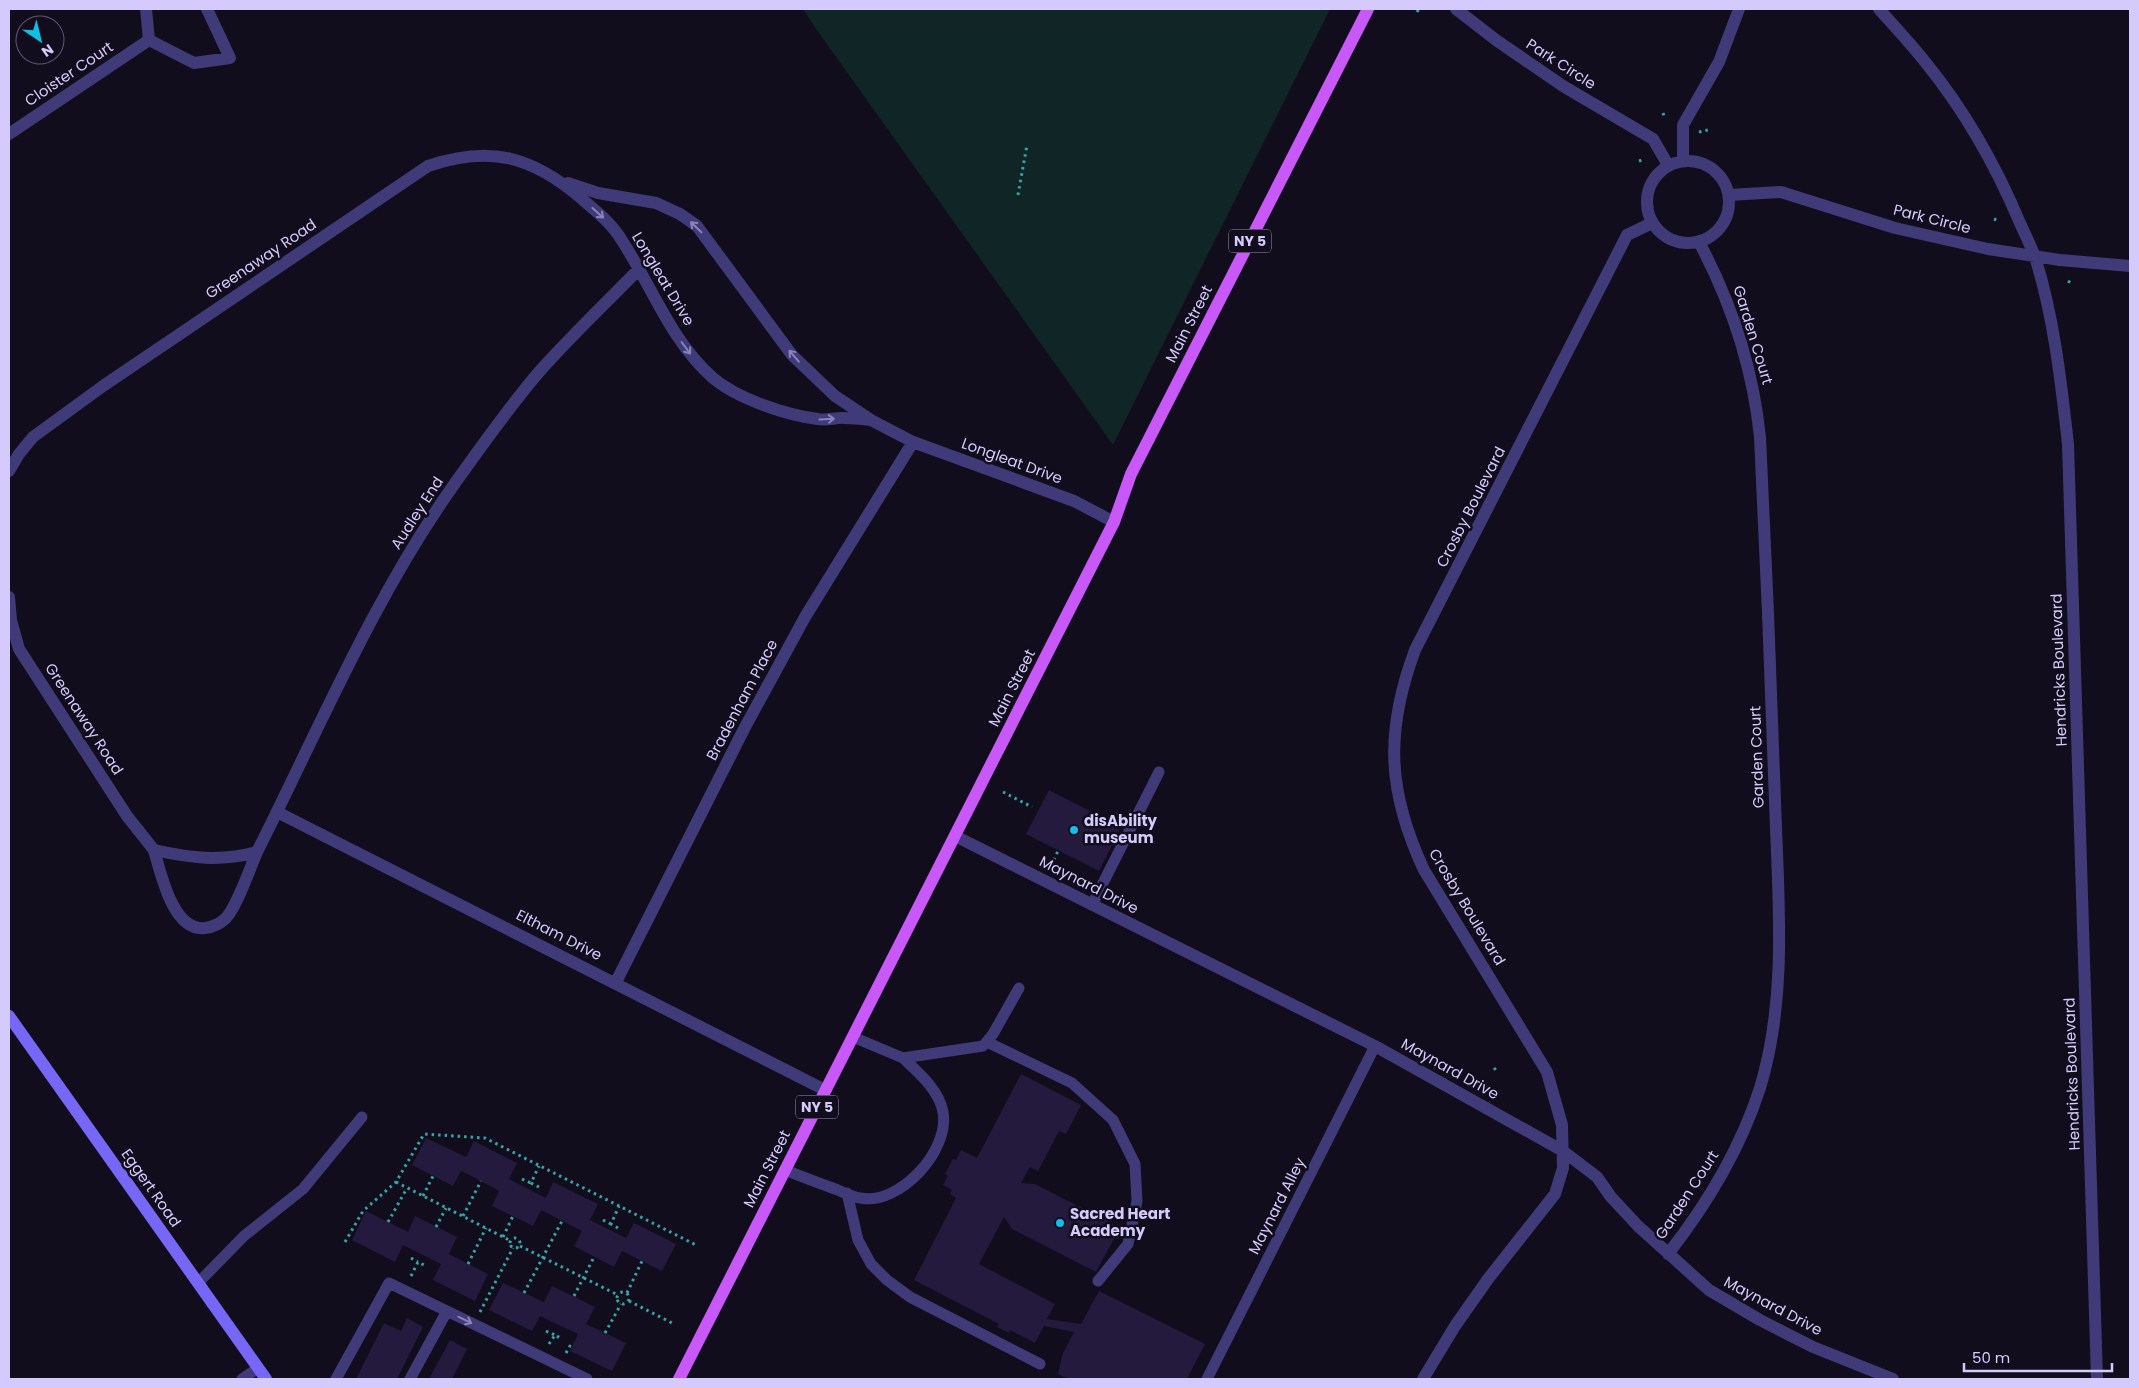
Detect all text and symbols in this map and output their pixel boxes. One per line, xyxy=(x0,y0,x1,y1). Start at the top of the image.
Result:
north arrow xyxy=(15,15,65,65)
street label: Park Circle xyxy=(1522,33,1600,94)
street label: Cloister Court xyxy=(20,36,117,111)
text: N xyxy=(37,39,58,62)
street label: Park Circle xyxy=(1891,199,1973,238)
one-way arrow xyxy=(591,207,604,219)
street label: Greenaway Road xyxy=(201,214,320,303)
one-way arrow xyxy=(689,221,702,233)
street label: Longleat Drive xyxy=(627,228,700,330)
road number: NY 5 xyxy=(1229,230,1271,252)
street label: Main Street xyxy=(1160,281,1217,366)
street label: Garden Court xyxy=(1728,283,1778,387)
one-way arrow xyxy=(681,341,692,354)
one-way arrow xyxy=(788,349,800,362)
one-way arrow xyxy=(818,414,834,423)
street label: Longleat Drive xyxy=(959,433,1066,489)
street label: Crosby Boulevard xyxy=(1431,443,1510,571)
street label: Audley End xyxy=(385,472,448,553)
street label: Hendricks Boulevard xyxy=(2045,593,2072,747)
street label: Bradenham Place xyxy=(701,636,782,764)
street label: Main Street xyxy=(983,645,1040,730)
street label: Greenaway Road xyxy=(40,659,128,779)
street label: Garden Court xyxy=(1744,706,1769,809)
place label: disAbility museum xyxy=(1084,810,1158,848)
marker: disAbility museum xyxy=(1068,824,1080,836)
street label: Crosby Boulevard xyxy=(1424,844,1511,969)
street label: Maynard Drive xyxy=(1036,851,1142,919)
street label: Eltham Drive xyxy=(513,904,606,965)
street label: Hendricks Boulevard xyxy=(2058,997,2085,1151)
street label: Maynard Drive xyxy=(1398,1033,1503,1104)
road number: NY 5 xyxy=(796,1096,838,1118)
street label: Main Street xyxy=(738,1126,795,1211)
street label: Eggert Road xyxy=(117,1144,186,1231)
street label: Garden Court xyxy=(1650,1146,1723,1243)
street label: Maynard Alley xyxy=(1243,1153,1310,1258)
place label: Sacred Heart Academy xyxy=(1070,1203,1170,1241)
marker: Sacred Heart Academy xyxy=(1054,1217,1066,1229)
street label: Maynard Drive xyxy=(1720,1271,1826,1340)
one-way arrow xyxy=(457,1316,472,1325)
scale bar xyxy=(1964,1340,2112,1372)
text: 50 m xyxy=(1972,1347,2010,1368)

